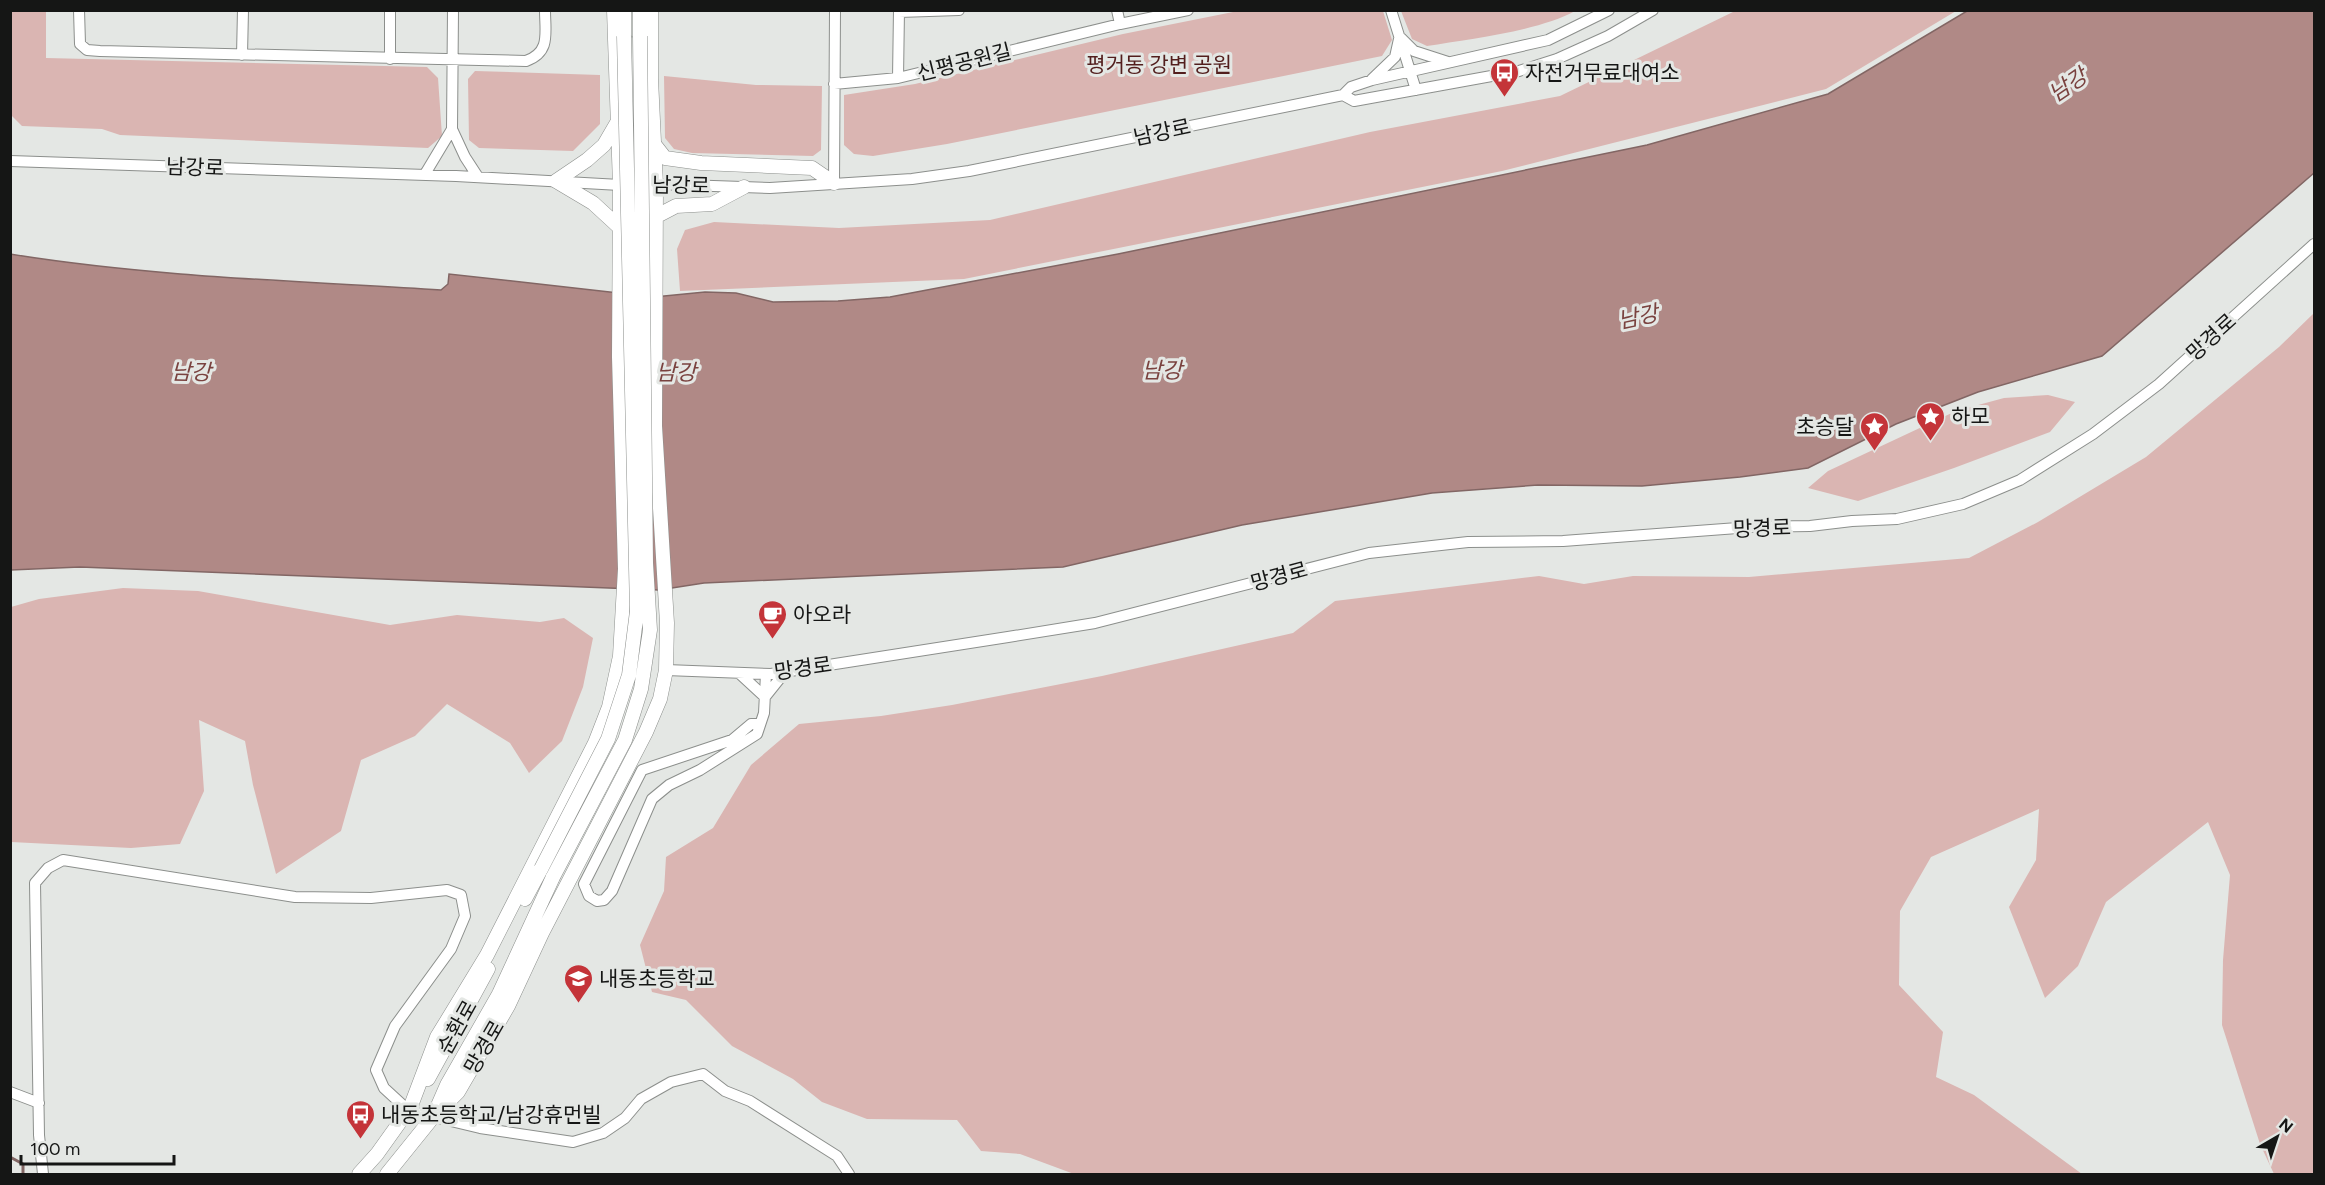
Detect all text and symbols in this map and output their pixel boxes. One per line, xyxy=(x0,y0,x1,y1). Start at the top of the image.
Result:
street label: 신평공원길 xyxy=(914,38,1014,86)
park label: 평거동 강변 공원 xyxy=(1086,52,1232,77)
bus stop icon: 자전거무료대여소 xyxy=(1488,56,1520,98)
place label: 자전거무료대여소 xyxy=(1525,60,1680,85)
water label: 남강 xyxy=(2044,61,2095,108)
street label: 남강로 xyxy=(1131,114,1193,150)
street label: 남강로 xyxy=(166,153,224,181)
street label: 남강로 xyxy=(652,172,710,198)
water label: 남강 xyxy=(1615,299,1663,334)
street label: 망경로 xyxy=(2181,308,2241,366)
water label: 남강 xyxy=(1142,357,1185,384)
water label: 남강 xyxy=(171,358,214,386)
water label: 남강 xyxy=(656,359,699,386)
place icon: 하모 xyxy=(1914,400,1946,442)
place label: 하모 xyxy=(1951,404,1990,429)
place icon: 초승달 xyxy=(1859,410,1891,452)
place label: 초승달 xyxy=(1796,414,1854,439)
street label: 망경로 xyxy=(1733,514,1791,542)
street label: 망경로 xyxy=(1248,556,1310,596)
cafe icon: 아오라 xyxy=(756,598,788,640)
place label: 아오라 xyxy=(793,602,851,627)
street label: 망경로 xyxy=(773,652,833,684)
school or university icon: 내동초등학교 xyxy=(562,962,594,1004)
place label: 내동초등학교 xyxy=(599,966,715,991)
street label: 순환로 xyxy=(432,996,482,1058)
street label: 망경로 xyxy=(459,1016,509,1078)
bus stop icon: 내동초등학교/남강휴먼빌 xyxy=(344,1098,376,1140)
place label: 내동초등학교/남강휴먼빌 xyxy=(381,1102,602,1127)
north arrow xyxy=(2247,1107,2307,1167)
text: N xyxy=(2275,1114,2297,1137)
scale bar xyxy=(21,1128,174,1166)
text: 100 m xyxy=(30,1138,80,1160)

